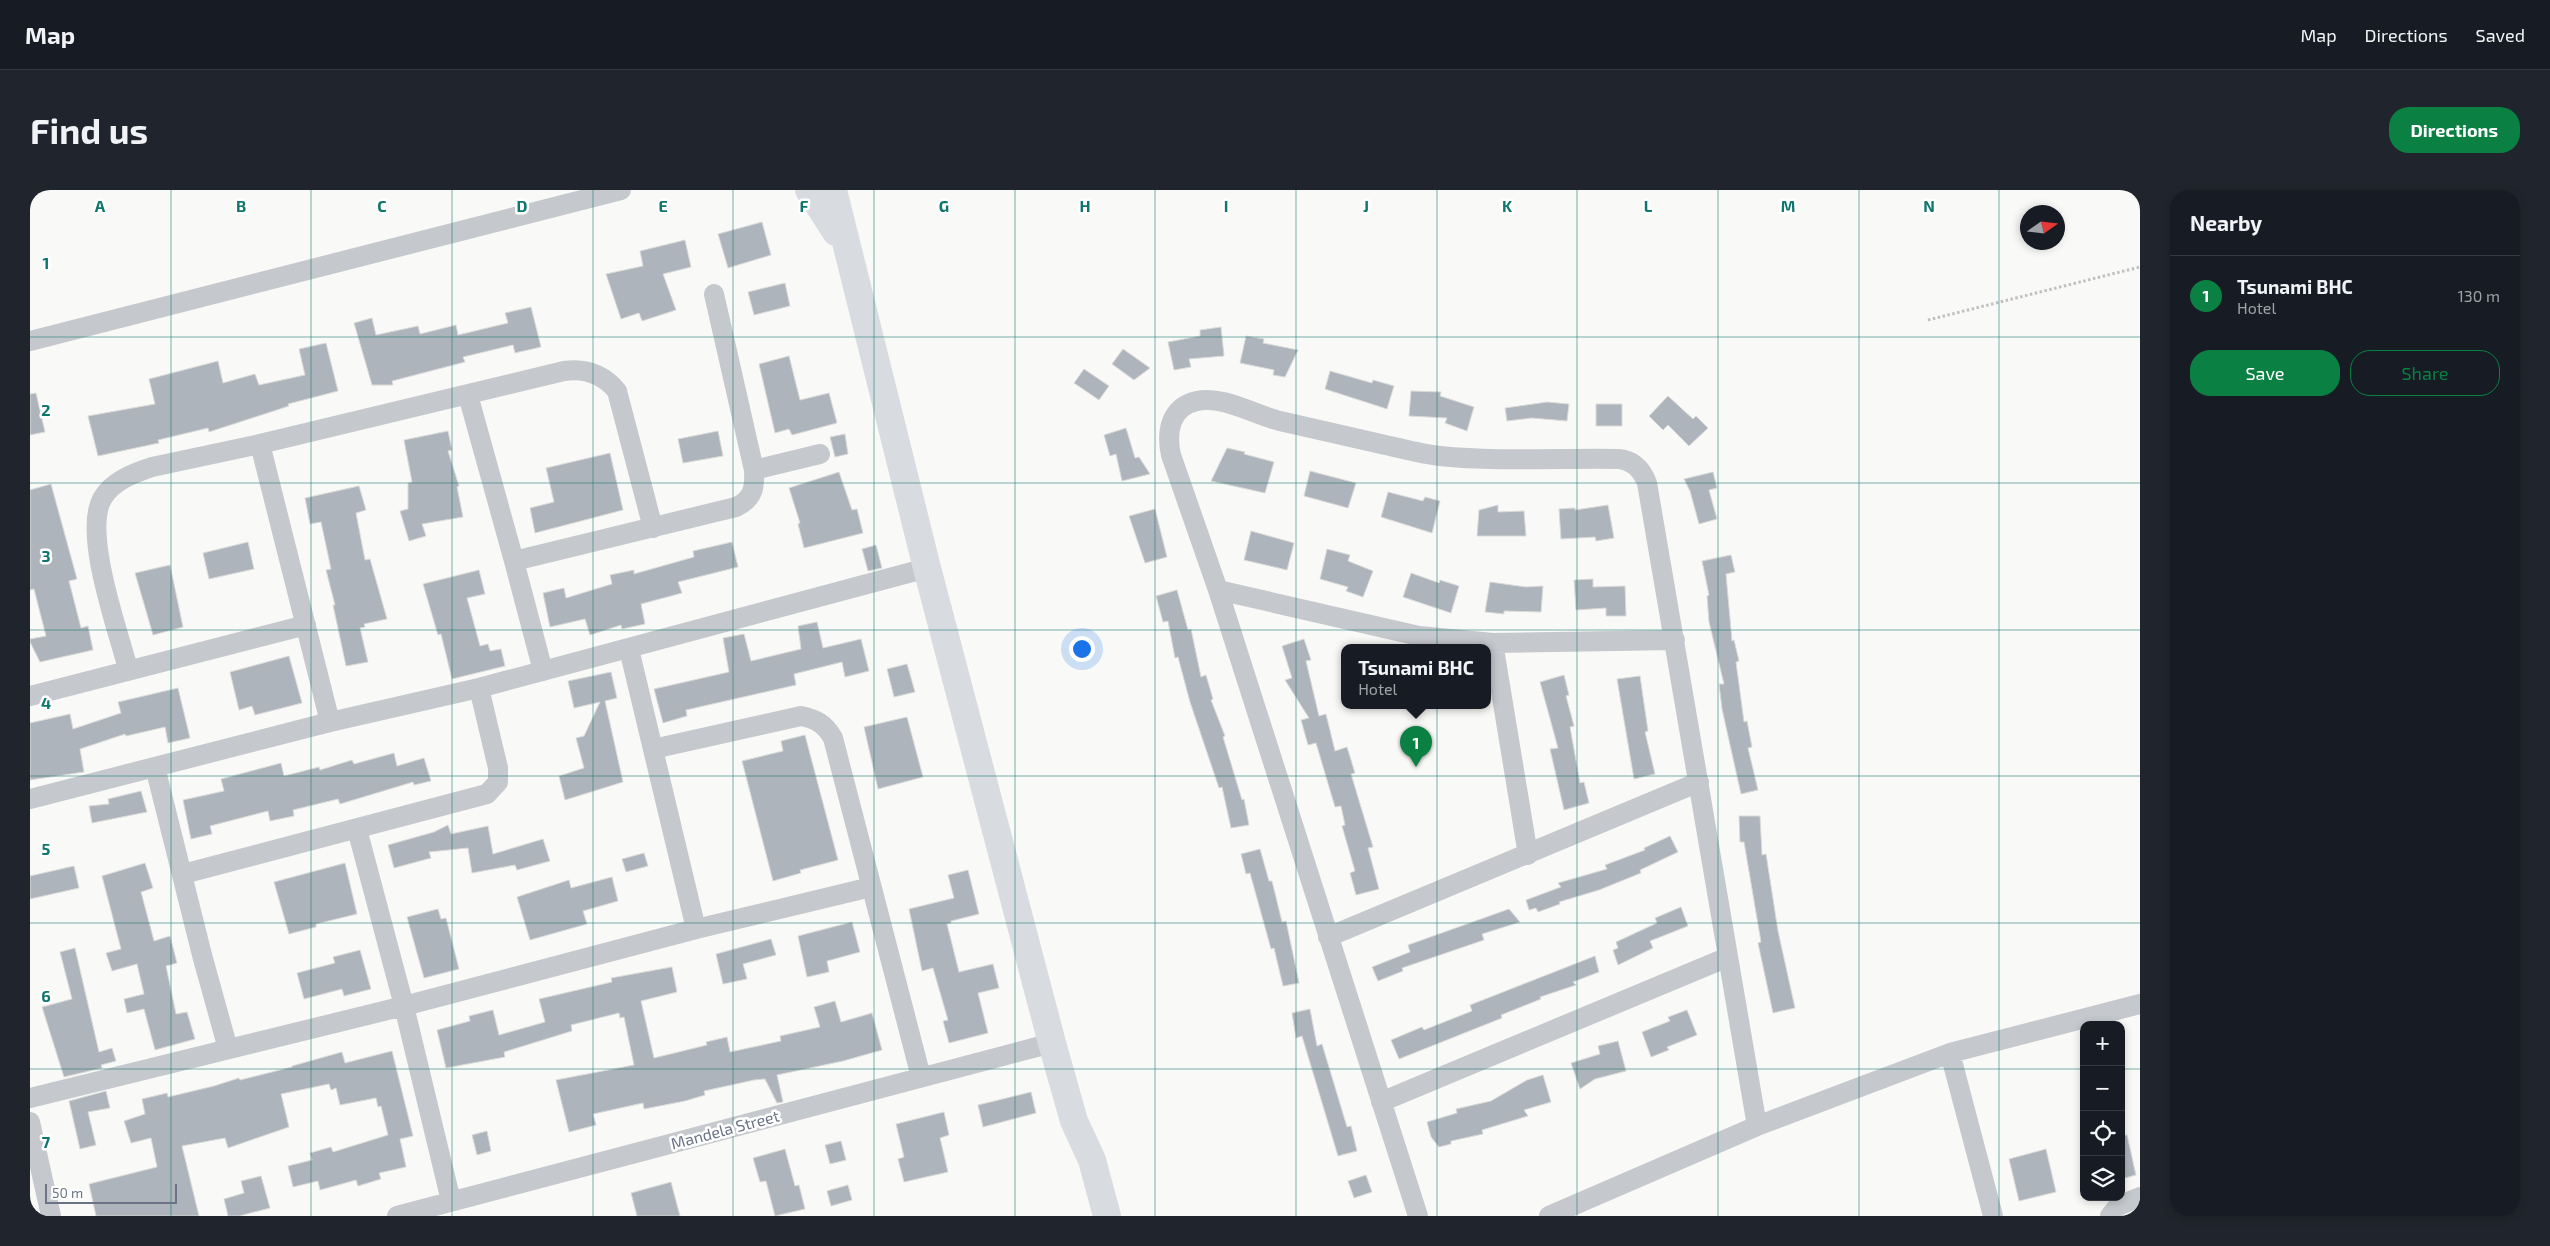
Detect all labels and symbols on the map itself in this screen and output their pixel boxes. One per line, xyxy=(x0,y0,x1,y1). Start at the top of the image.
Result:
text: A xyxy=(95,196,106,215)
text: B xyxy=(236,196,246,215)
text: C xyxy=(377,196,387,215)
text: D xyxy=(517,196,528,215)
text: E xyxy=(658,196,668,215)
text: F xyxy=(800,196,809,215)
text: G xyxy=(939,196,949,215)
text: H xyxy=(1079,196,1091,215)
text: I xyxy=(1224,196,1228,215)
text: J xyxy=(1363,196,1369,215)
text: K xyxy=(1502,196,1513,215)
text: L xyxy=(1644,196,1653,215)
text: M xyxy=(1781,196,1795,215)
text: N xyxy=(1923,196,1935,215)
north arrow xyxy=(2020,205,2065,250)
text: 1 xyxy=(43,253,49,272)
text: 2 xyxy=(41,400,51,419)
text: 3 xyxy=(41,546,51,565)
your location xyxy=(1069,636,1095,662)
text: 4 xyxy=(41,693,51,712)
pin: 1 xyxy=(1400,726,1432,767)
text: 5 xyxy=(42,839,51,858)
text: 6 xyxy=(41,986,51,1005)
street label: Mandela Street xyxy=(669,1105,781,1153)
text: 7 xyxy=(42,1132,51,1151)
scale bar xyxy=(45,1181,178,1204)

